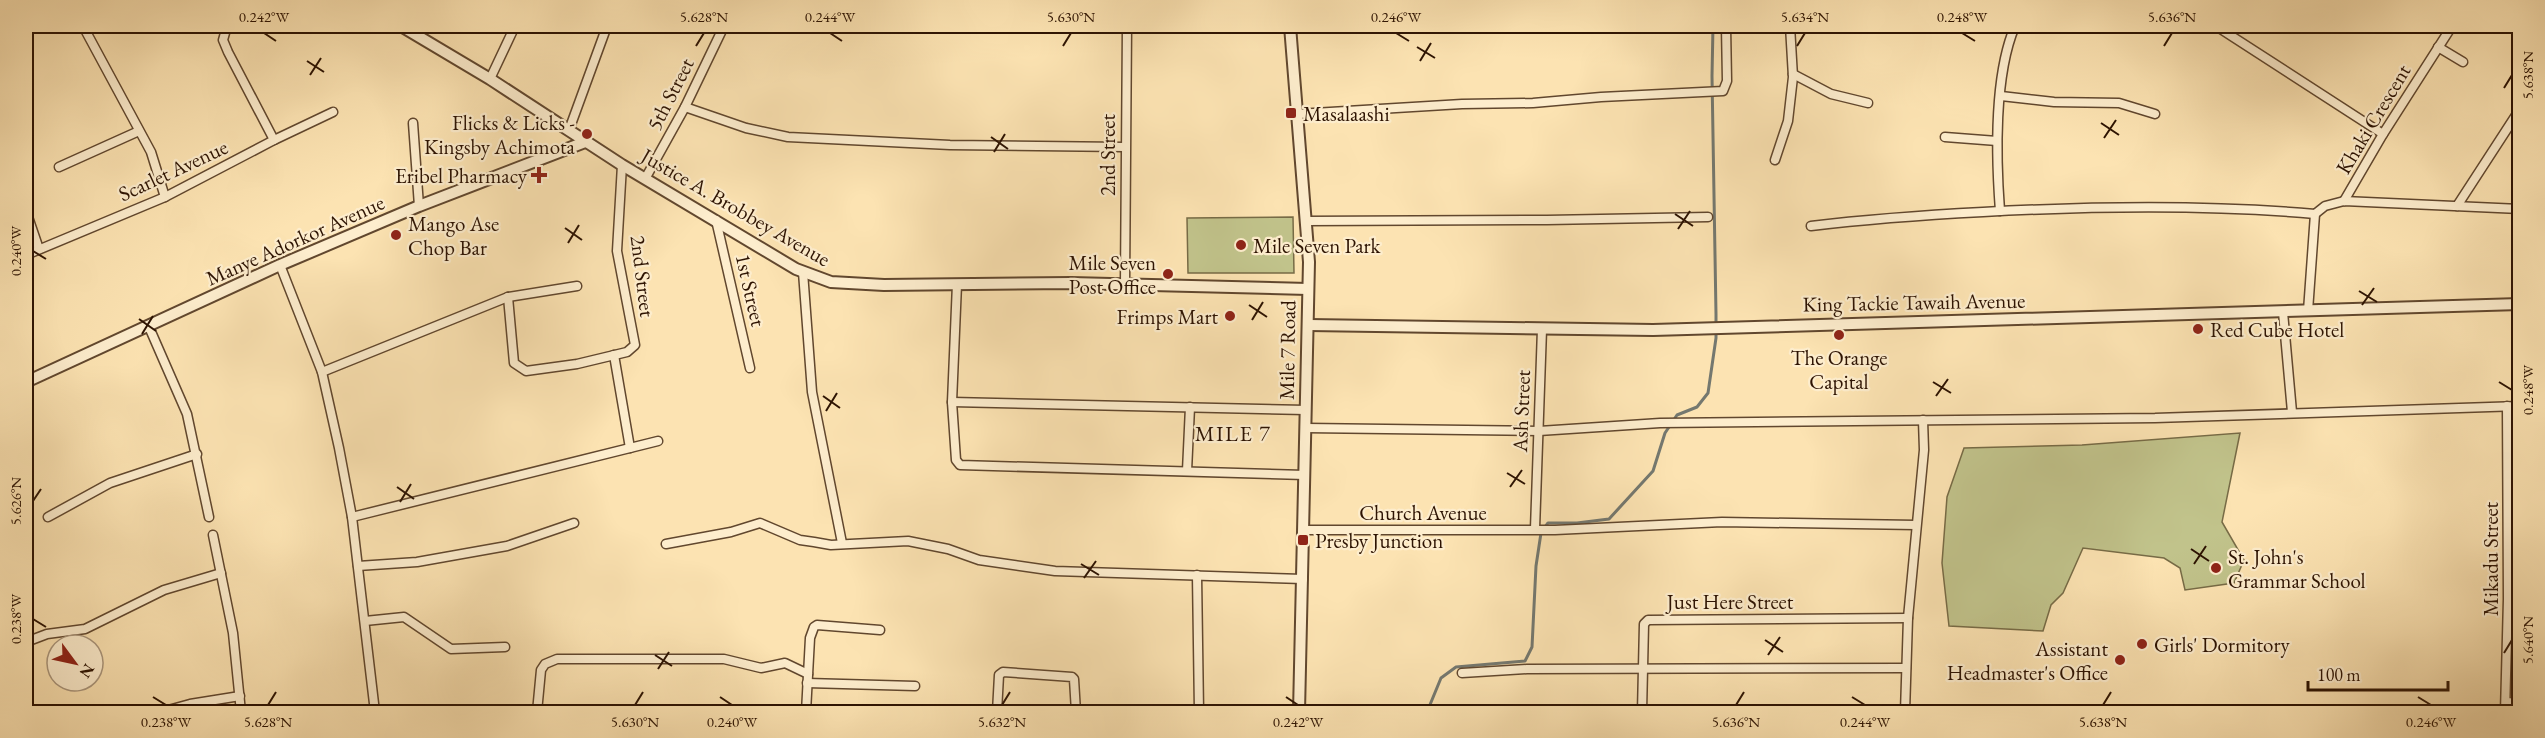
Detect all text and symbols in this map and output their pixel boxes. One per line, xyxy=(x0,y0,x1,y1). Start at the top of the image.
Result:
text: 0.242°W xyxy=(239,7,289,26)
text: 5.628°N xyxy=(680,7,728,26)
text: 0.244°W xyxy=(805,7,855,26)
text: 5.630°N xyxy=(1047,7,1095,26)
text: 0.246°W xyxy=(1371,7,1421,26)
text: 5.634°N xyxy=(1781,7,1829,26)
text: 0.248°W xyxy=(1937,7,1987,26)
text: 5.636°N xyxy=(2148,7,2196,26)
text: 5.638°N xyxy=(2518,51,2537,99)
street label: 5th Street xyxy=(640,53,700,135)
street label: Khaki Crescent xyxy=(2330,59,2417,179)
place label: Masalaashi xyxy=(1303,100,1390,127)
marker: Masalaashi xyxy=(1284,106,1298,120)
place label: Flicks & Licks - Kingsby Achimota xyxy=(424,109,576,160)
street label: 2nd Street xyxy=(1094,114,1121,196)
marker: Flicks & Licks - Kingsby Achimota xyxy=(580,127,594,141)
street label: Scarlet Avenue xyxy=(114,133,232,207)
street label: Justice A. Brobbey Avenue xyxy=(635,141,835,272)
place label: Eribel Pharmacy xyxy=(395,162,528,189)
marker: Eribel Pharmacy xyxy=(532,168,546,182)
street label: Manye Adorkor Avenue xyxy=(202,189,388,291)
place label: Mango Ase Chop Bar xyxy=(408,210,499,261)
text: 0.240°W xyxy=(6,226,25,276)
marker: Mango Ase Chop Bar xyxy=(389,228,403,242)
place label: Mile Seven Park xyxy=(1253,232,1382,259)
street label: 2nd Street xyxy=(625,234,661,319)
marker: Mile Seven Park xyxy=(1234,238,1248,252)
place label: Mile Seven Post Office xyxy=(1069,249,1156,300)
street label: 1st Street xyxy=(730,251,773,329)
marker: Mile Seven Post Office xyxy=(1161,267,1175,281)
street label: King Tackie Tawaih Avenue xyxy=(1802,287,2026,317)
street label: Mile 7 Road xyxy=(1273,300,1301,400)
place label: Frimps Mart xyxy=(1116,303,1218,330)
marker: Frimps Mart xyxy=(1223,309,1237,323)
place label: Red Cube Hotel xyxy=(2210,316,2344,343)
marker: Red Cube Hotel xyxy=(2191,322,2205,336)
marker: The Orange Capital xyxy=(1832,328,1846,342)
place label: The Orange Capital xyxy=(1790,344,1888,395)
text: 0.248°W xyxy=(2518,365,2537,415)
street label: Ash Street xyxy=(1506,369,1536,454)
district label: MILE 7 xyxy=(1195,419,1271,448)
text: 5.626°N xyxy=(6,477,25,525)
street label: Church Avenue xyxy=(1359,499,1487,526)
street label: Mikadu Street xyxy=(2477,501,2504,616)
place label: Presby Junction xyxy=(1315,527,1443,554)
marker: Presby Junction xyxy=(1296,533,1310,547)
place label: St. John's Grammar School xyxy=(2228,543,2366,594)
marker: St. John's Grammar School xyxy=(2209,561,2223,575)
street label: Just Here Street xyxy=(1665,588,1794,615)
text: 0.238°W xyxy=(6,594,25,644)
text: 5.640°N xyxy=(2518,616,2537,664)
place label: Girls' Dormitory xyxy=(2154,631,2290,658)
north arrow xyxy=(45,633,105,693)
place label: Assistant Headmaster's Office xyxy=(1947,635,2108,686)
marker: Girls' Dormitory xyxy=(2135,637,2149,651)
marker: Assistant Headmaster's Office xyxy=(2113,653,2127,667)
scale bar xyxy=(2308,654,2448,692)
text: N xyxy=(75,660,99,682)
text: 100 m xyxy=(2317,663,2361,686)
text: 0.238°W xyxy=(141,712,191,731)
text: 5.628°N xyxy=(244,712,292,731)
text: 5.630°N xyxy=(611,712,659,731)
text: 0.240°W xyxy=(707,712,757,731)
text: 5.632°N xyxy=(978,712,1026,731)
text: 0.242°W xyxy=(1273,712,1323,731)
text: 5.636°N xyxy=(1712,712,1760,731)
text: 0.244°W xyxy=(1840,712,1890,731)
text: 5.638°N xyxy=(2079,712,2127,731)
text: 0.246°W xyxy=(2406,712,2456,731)

